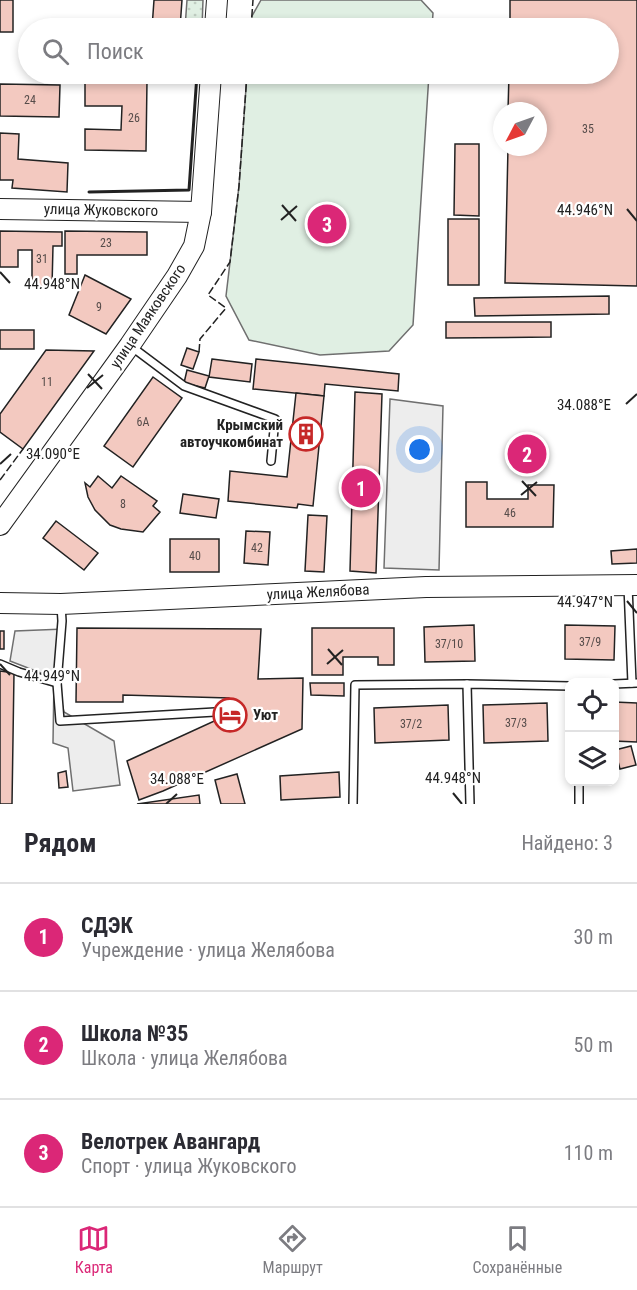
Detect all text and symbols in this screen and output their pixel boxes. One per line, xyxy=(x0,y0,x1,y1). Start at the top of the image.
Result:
search box xyxy=(18,18,619,84)
icon: search xyxy=(39,35,72,68)
text: Поиск xyxy=(87,39,144,64)
house number: 24 xyxy=(24,93,36,107)
north arrow xyxy=(493,102,547,156)
house number: 26 xyxy=(128,111,140,125)
house number: 35 xyxy=(582,122,594,136)
street label: улица Жуковского xyxy=(44,200,158,220)
text: 44.946°N xyxy=(557,201,613,219)
pin: 3 xyxy=(308,202,346,246)
house number: 23 xyxy=(100,236,112,250)
house number: 31 xyxy=(36,252,48,266)
street label: улица Маяковского xyxy=(106,260,190,372)
text: 44.948°N xyxy=(24,275,80,293)
house number: 9 xyxy=(96,300,102,314)
house number: 11 xyxy=(41,375,53,389)
text: 34.088°E xyxy=(557,396,611,414)
house number: 6А xyxy=(137,415,150,429)
place label: Крымский автоучкомбинат xyxy=(180,416,283,451)
building icon: Крымский автоучкомбинат xyxy=(288,416,324,452)
pin: 2 xyxy=(508,432,546,476)
your location xyxy=(405,435,434,464)
text: 34.090°E xyxy=(26,445,80,463)
pin: 1 xyxy=(342,466,380,510)
house number: 8 xyxy=(120,497,126,511)
house number: 46 xyxy=(504,506,516,520)
house number: 42 xyxy=(251,541,263,555)
house number: 40 xyxy=(189,549,201,563)
street label: улица Желябова xyxy=(266,580,370,604)
text: 44.947°N xyxy=(557,593,613,611)
house number: 37/9 xyxy=(579,635,601,649)
house number: 37/10 xyxy=(435,637,463,651)
text: 44.949°N xyxy=(24,667,80,685)
map controls xyxy=(565,678,619,786)
button: locate xyxy=(565,678,619,732)
hotel icon: Уют xyxy=(212,697,248,733)
place label: Уют xyxy=(253,706,278,724)
house number: 37/3 xyxy=(505,716,527,730)
house number: 37/2 xyxy=(400,717,422,731)
button: layers xyxy=(565,732,619,786)
text: 44.948°N xyxy=(425,769,481,787)
text: 34.088°E xyxy=(150,770,204,788)
text: Рядом xyxy=(24,828,96,858)
text: Найдено: 3 xyxy=(521,831,613,855)
text: СДЭК xyxy=(81,913,133,938)
text: 1 xyxy=(38,925,49,949)
text: 30 m xyxy=(574,925,613,949)
text: Учреждение · улица Желябова xyxy=(81,938,335,962)
text: Школа №35 xyxy=(81,1021,188,1046)
text: 2 xyxy=(38,1033,49,1057)
text: 50 m xyxy=(574,1033,613,1057)
text: Школа · улица Желябова xyxy=(81,1046,288,1070)
text: Велотрек Авангард xyxy=(81,1129,260,1154)
text: 3 xyxy=(38,1141,49,1165)
text: 110 m xyxy=(564,1141,613,1165)
text: Спорт · улица Жуковского xyxy=(81,1154,297,1178)
tab: Карта xyxy=(75,1222,113,1277)
tab: Маршрут xyxy=(263,1222,323,1277)
tab: Сохранённые xyxy=(472,1222,562,1277)

